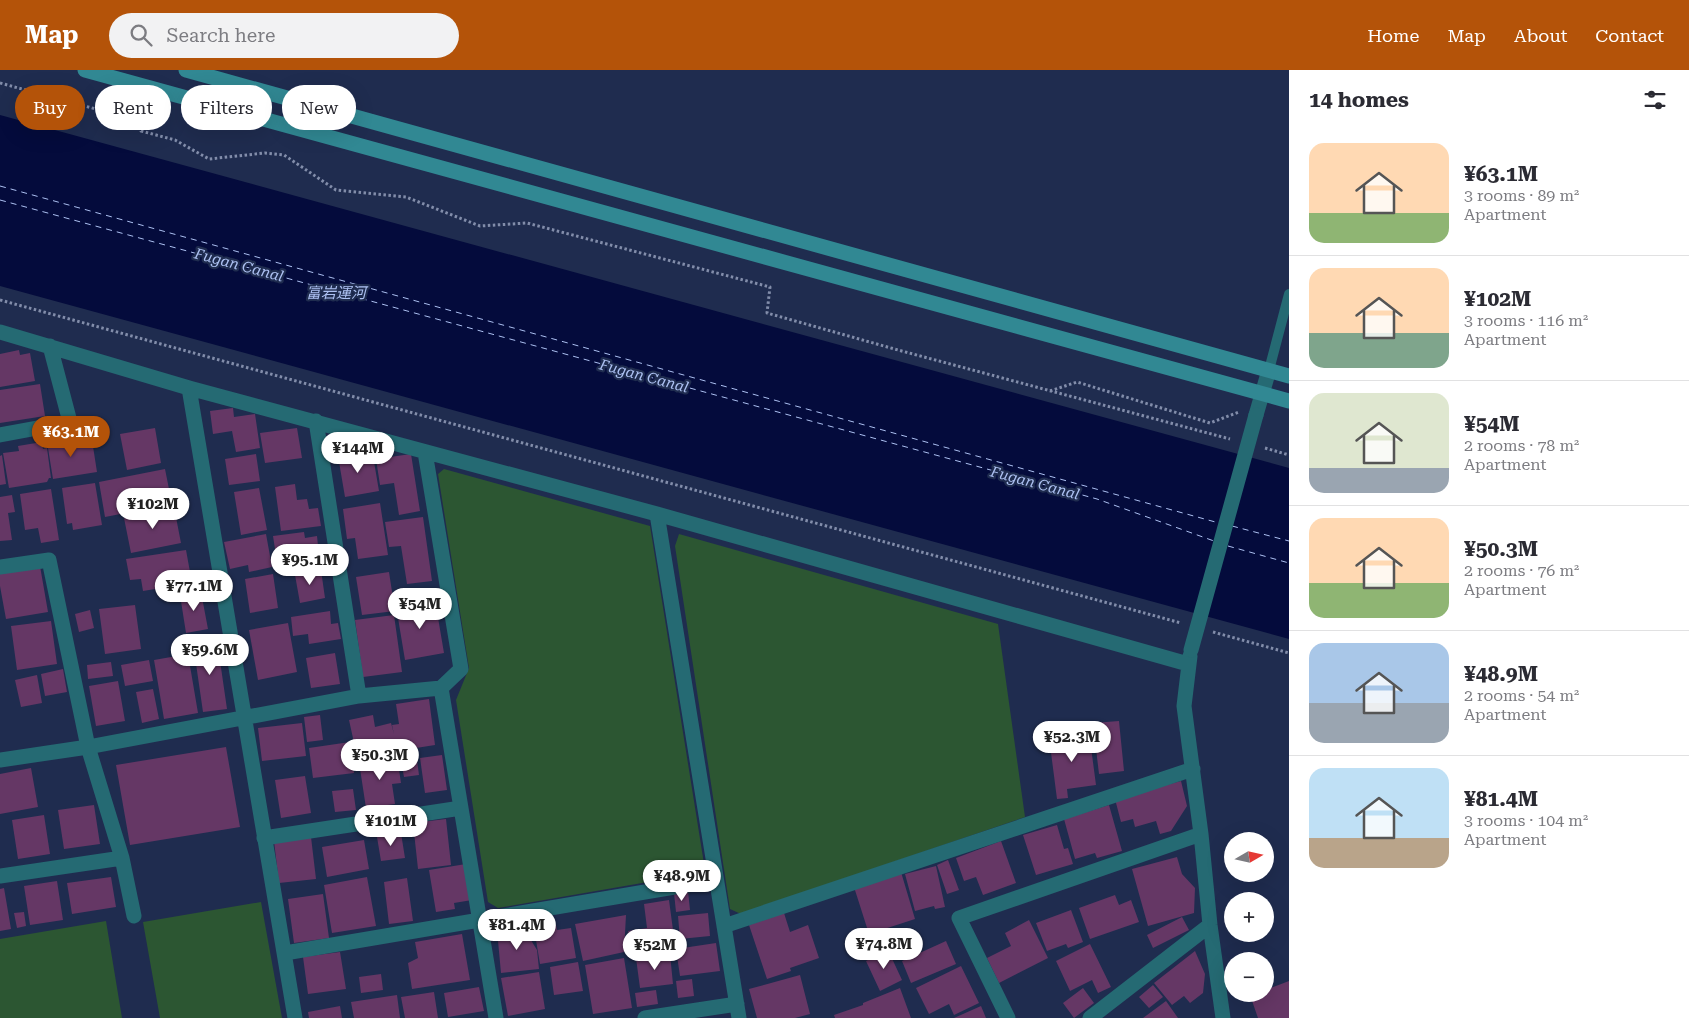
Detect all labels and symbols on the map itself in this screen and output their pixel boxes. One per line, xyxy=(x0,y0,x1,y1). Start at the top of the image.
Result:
water label: Fugan Canal xyxy=(192,244,286,286)
water label: 富岩運河 xyxy=(306,284,369,302)
water label: Fugan Canal xyxy=(597,355,691,397)
pin: ¥63.1M xyxy=(30,416,112,458)
pin: ¥144M xyxy=(323,432,393,474)
water label: Fugan Canal xyxy=(988,462,1082,504)
pin: ¥102M xyxy=(118,488,188,530)
pin: ¥95.1M xyxy=(269,544,351,586)
pin: ¥77.1M xyxy=(153,570,235,612)
pin: ¥54M xyxy=(390,588,450,630)
pin: ¥59.6M xyxy=(169,634,251,676)
pin: ¥52.3M xyxy=(1031,720,1113,763)
pin: ¥50.3M xyxy=(339,738,421,781)
pin: ¥101M xyxy=(356,804,426,847)
north arrow xyxy=(1224,832,1274,882)
pin: ¥48.9M xyxy=(641,860,723,902)
pin: ¥81.4M xyxy=(476,908,558,951)
pin: ¥52M xyxy=(625,928,685,971)
pin: ¥74.8M xyxy=(843,928,925,970)

